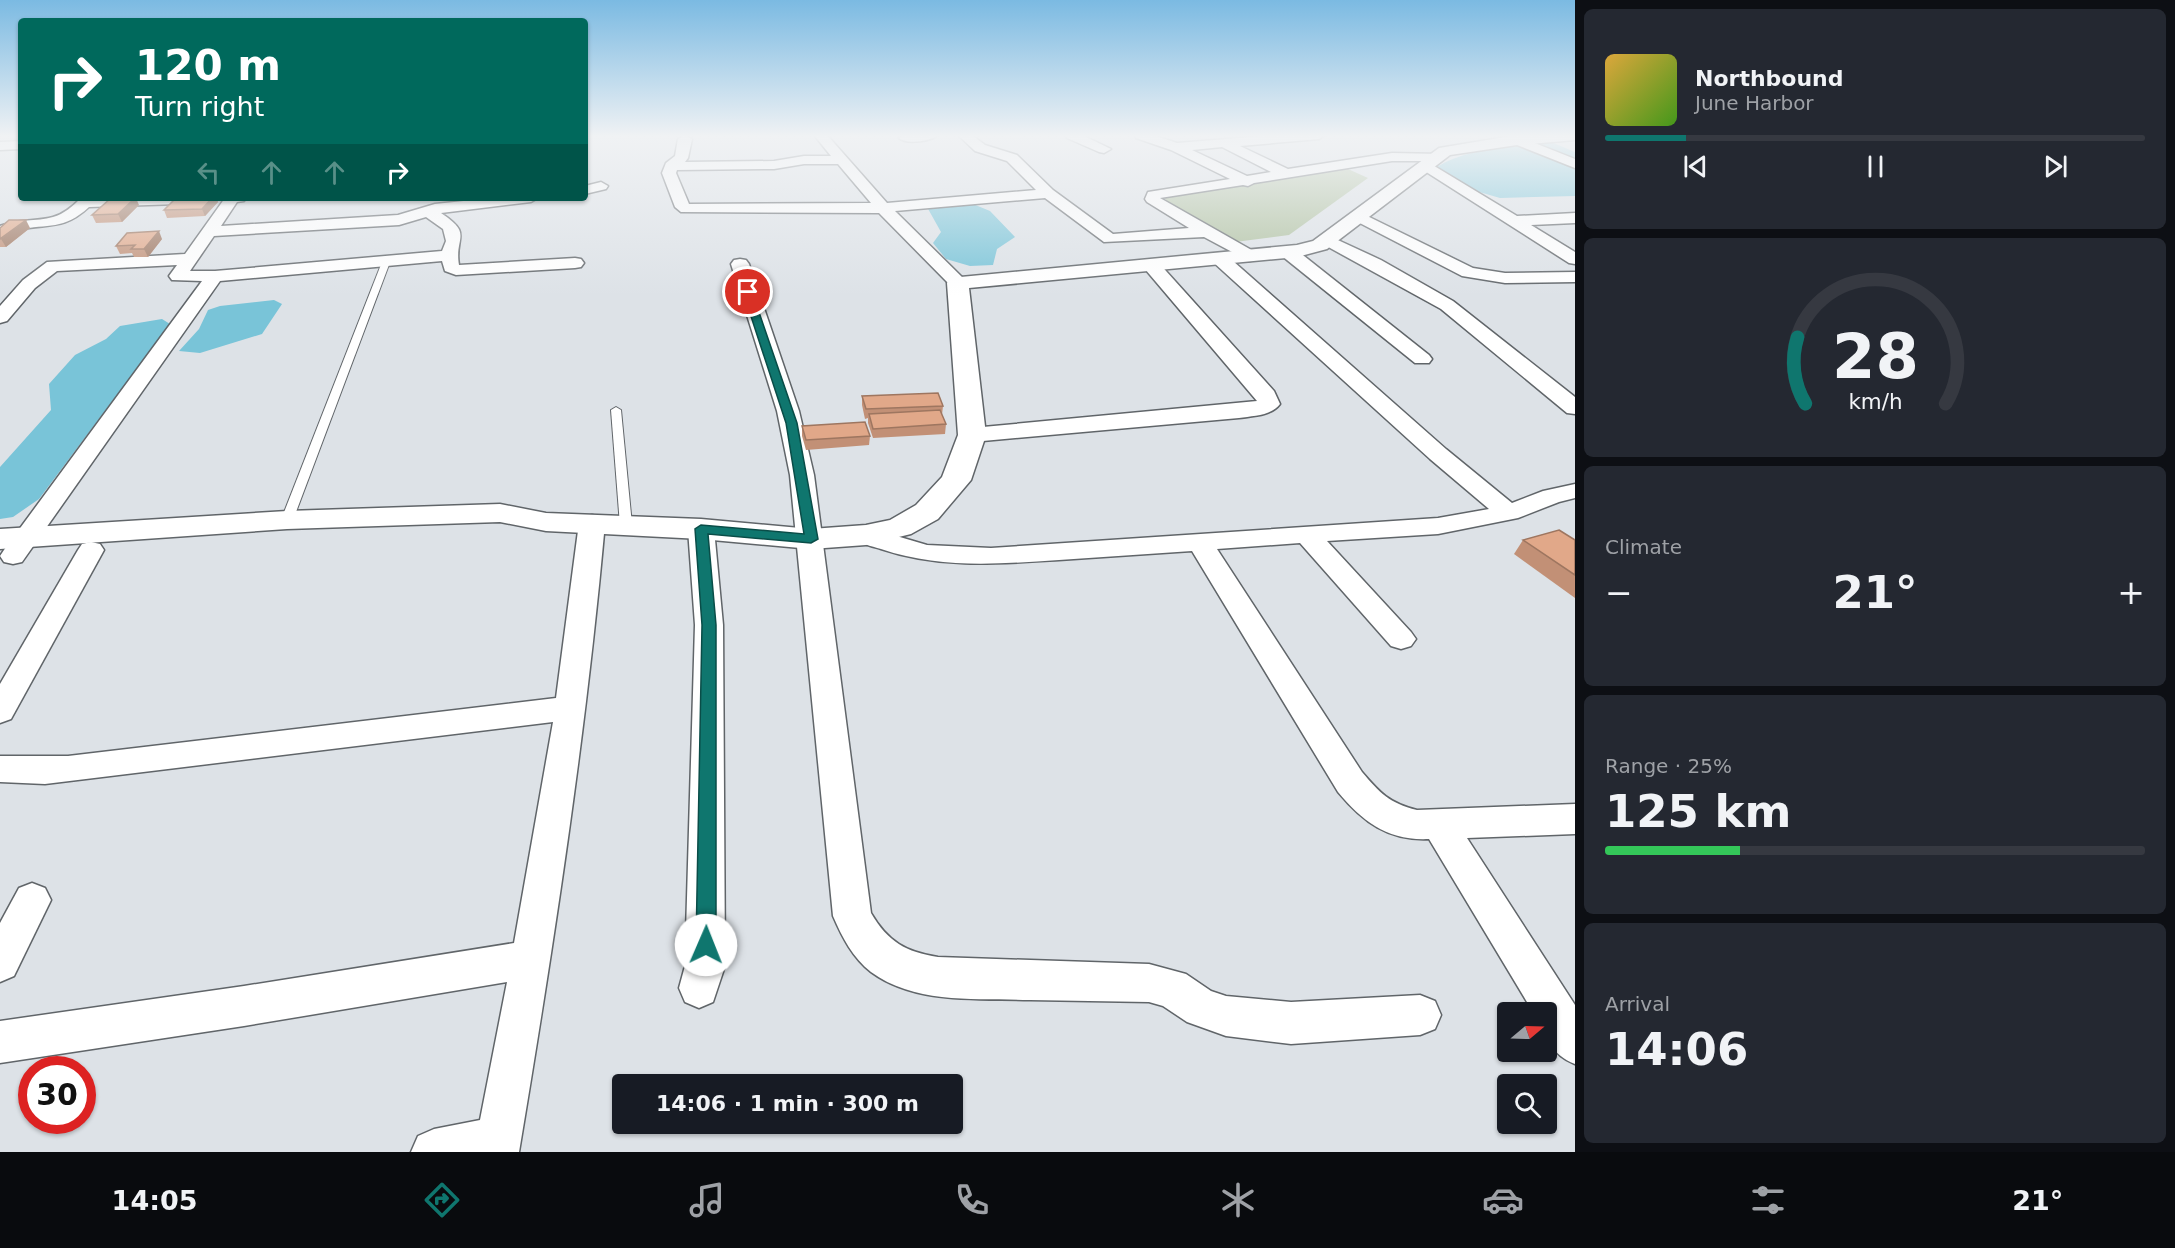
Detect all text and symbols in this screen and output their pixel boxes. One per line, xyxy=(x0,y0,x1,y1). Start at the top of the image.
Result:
text: 120 m xyxy=(135,41,281,90)
icon: right xyxy=(36,42,114,120)
text: Northbound xyxy=(1695,66,1844,91)
text: Turn right xyxy=(135,91,264,122)
text: June Harbor xyxy=(1695,91,1814,115)
icon: previous xyxy=(1679,150,1712,183)
icon: pause xyxy=(1859,150,1892,183)
icon: next xyxy=(2039,150,2072,183)
icon: left xyxy=(192,156,225,189)
icon: ahead xyxy=(255,156,288,189)
icon: ahead xyxy=(318,156,351,189)
icon: right xyxy=(381,156,414,189)
pin xyxy=(722,266,773,317)
icon: arrive xyxy=(731,275,764,308)
text: 28 xyxy=(1832,321,1918,394)
text: km/h xyxy=(1848,390,1902,415)
text: Climate xyxy=(1605,535,1682,559)
text: 21° xyxy=(1832,566,1918,619)
text: − xyxy=(1605,573,1633,612)
text: + xyxy=(2117,573,2145,612)
text: Range · 25% xyxy=(1605,754,1732,778)
text: 125 km xyxy=(1605,785,1791,838)
position arrow xyxy=(674,913,738,977)
text: Arrival xyxy=(1605,992,1670,1016)
north arrow xyxy=(1497,1002,1557,1062)
map controls xyxy=(1497,1002,1557,1134)
text: 14:06 xyxy=(1605,1023,1748,1076)
speed limit sign: 30 xyxy=(18,1056,96,1134)
button: search xyxy=(1497,1074,1557,1134)
text: 14:06 · 1 min · 300 m xyxy=(656,1091,919,1116)
icon: directions xyxy=(421,1179,463,1221)
icon: music xyxy=(686,1179,728,1221)
icon: phone xyxy=(951,1179,993,1221)
icon: climate xyxy=(1217,1179,1259,1221)
icon: car xyxy=(1482,1179,1524,1221)
icon: filters xyxy=(1747,1179,1789,1221)
text: 14:05 xyxy=(112,1185,198,1216)
text: 21° xyxy=(2012,1185,2063,1216)

